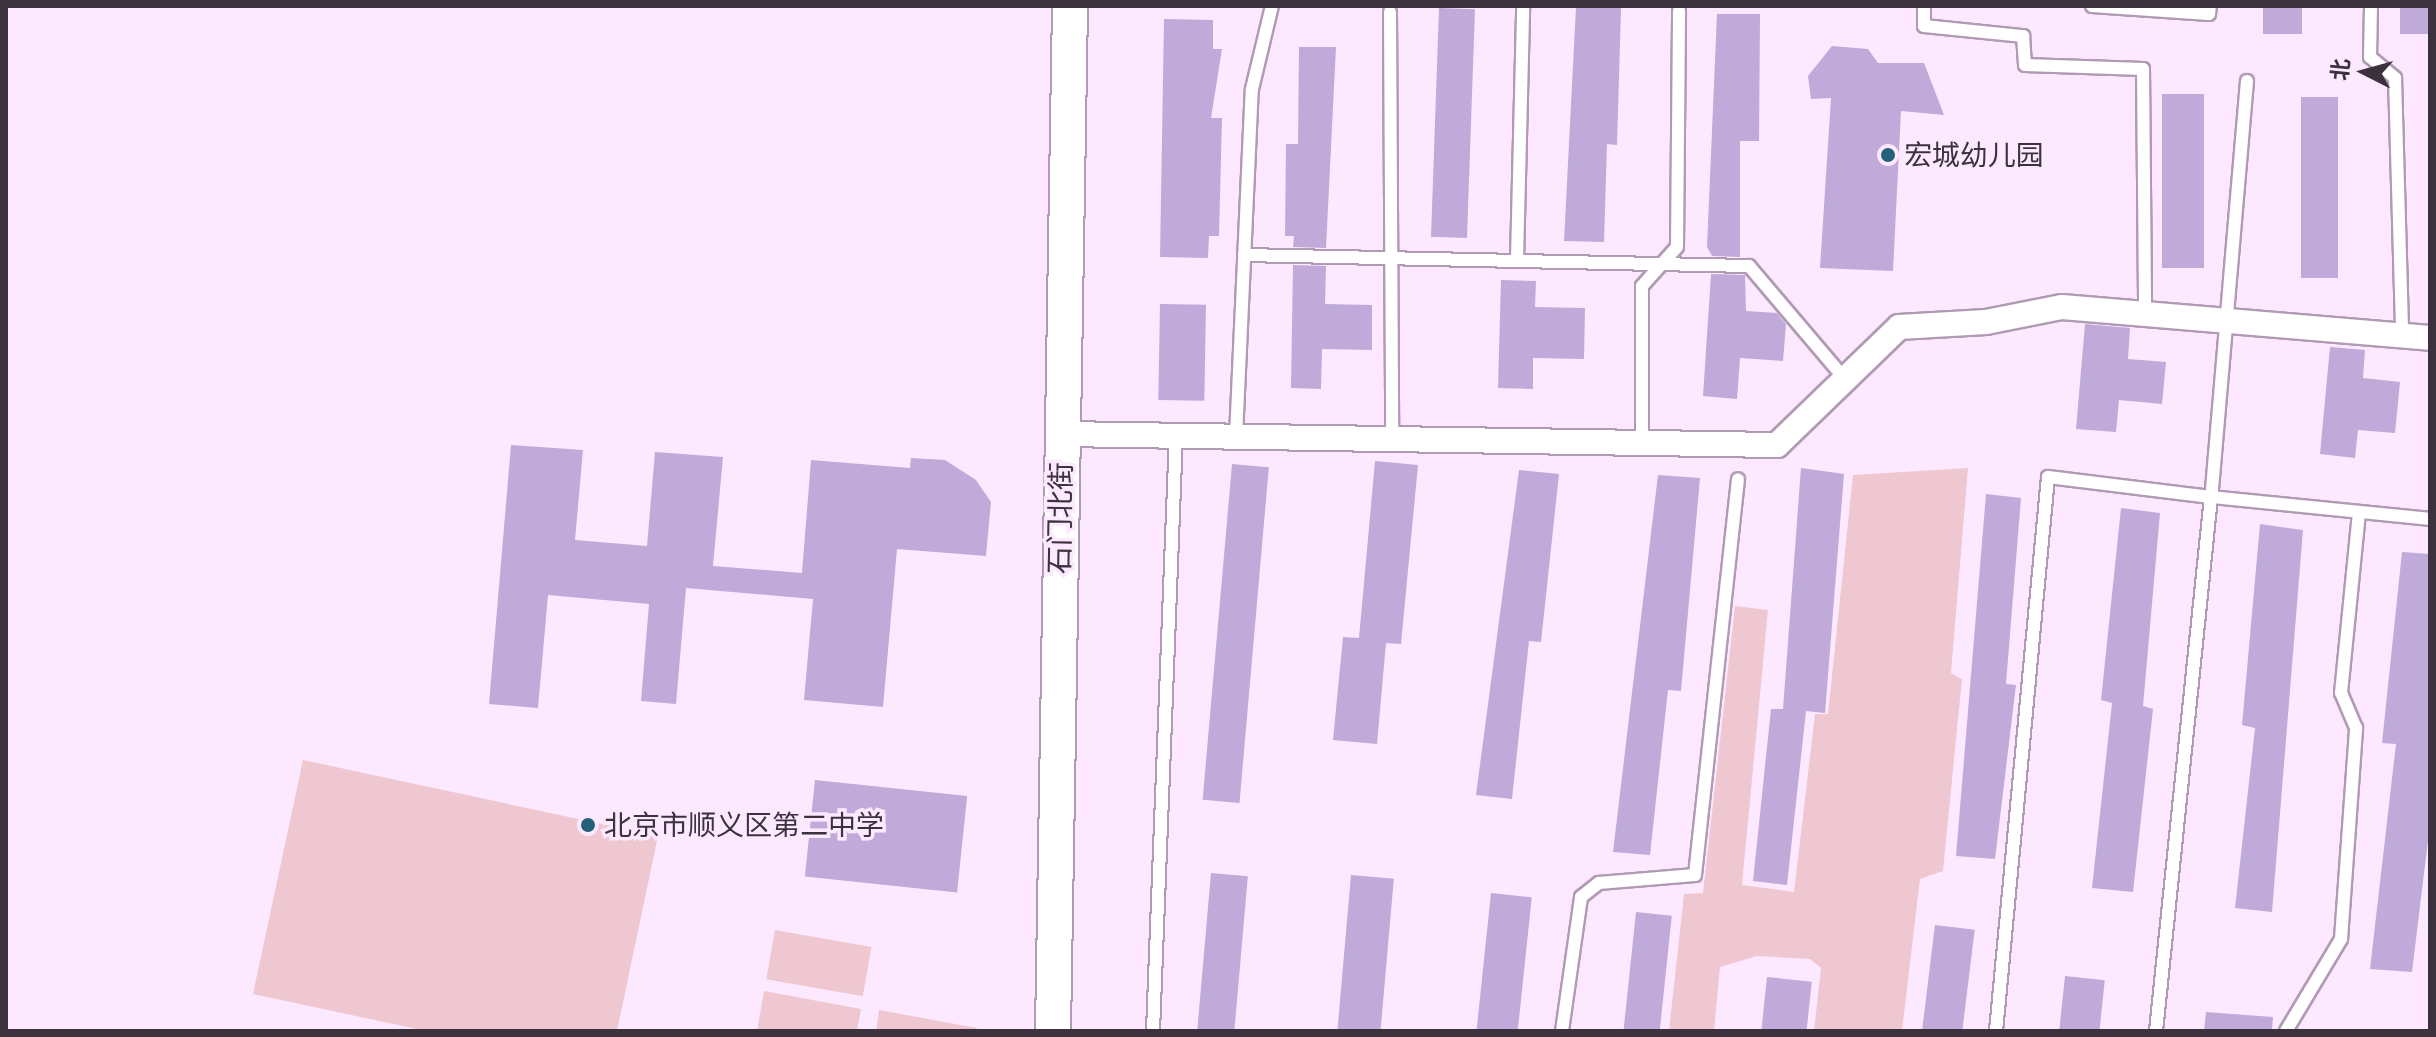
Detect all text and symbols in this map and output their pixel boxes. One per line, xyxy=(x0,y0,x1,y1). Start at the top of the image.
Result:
north arrow xyxy=(2324,32,2404,112)
text: 北 xyxy=(2322,57,2358,82)
place label: 宏城幼儿园 xyxy=(1904,138,2044,172)
marker: 宏城幼儿园 xyxy=(1879,146,1897,164)
street label: 石门北街 xyxy=(1042,462,1078,574)
place label: 北京市顺义区第二中学 xyxy=(604,808,884,842)
marker: 北京市顺义区第二中学 xyxy=(579,816,597,834)

